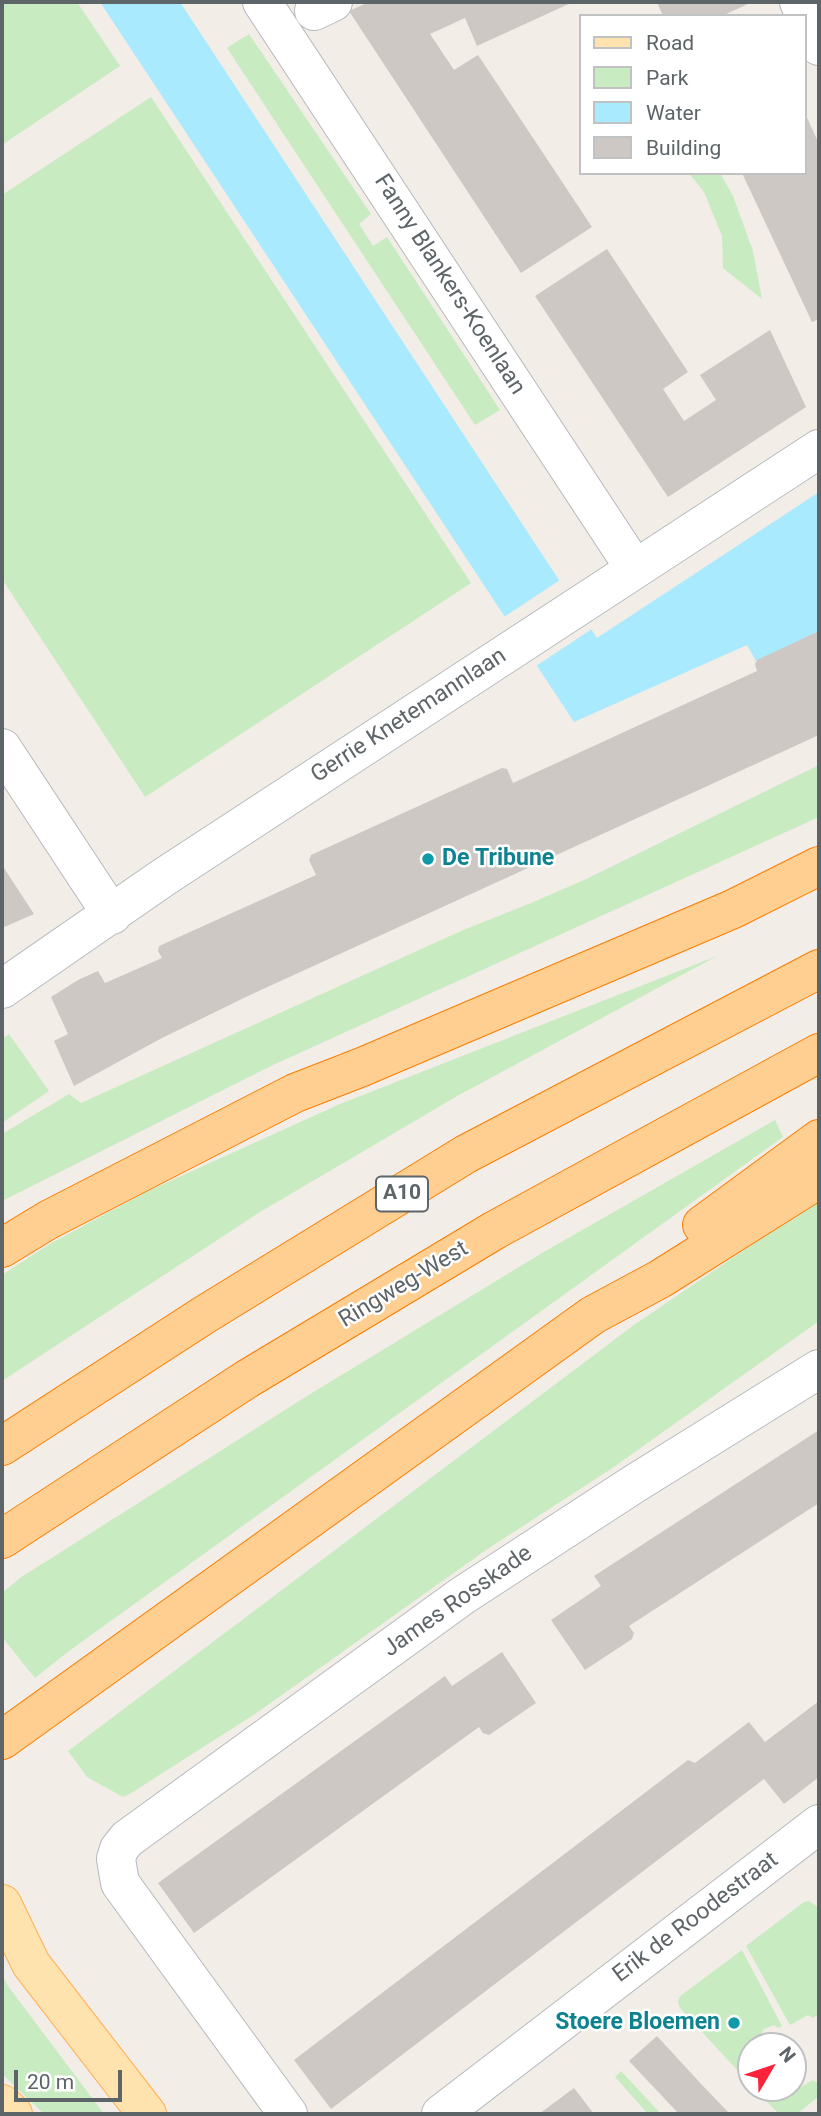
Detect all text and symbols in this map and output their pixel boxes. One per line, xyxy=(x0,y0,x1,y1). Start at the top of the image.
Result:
legend xyxy=(580,14,807,175)
text: Road xyxy=(646,31,694,55)
text: Park xyxy=(646,66,688,90)
text: Water xyxy=(646,101,701,125)
text: Building xyxy=(646,136,721,160)
street label: Fanny Blankers-Koenlaan xyxy=(367,170,531,400)
street label: Gerrie Knetemannlaan xyxy=(306,643,512,789)
place label: De Tribune xyxy=(442,845,554,873)
marker: De Tribune xyxy=(420,851,436,867)
road number: A10 xyxy=(376,1176,428,1212)
street label: Ringweg-West xyxy=(334,1236,474,1334)
street label: James Rosskade xyxy=(378,1540,538,1664)
street label: Erik de Roodestraat xyxy=(608,1847,784,1989)
place label: Stoere Bloemen xyxy=(555,2009,720,2037)
marker: Stoere Bloemen xyxy=(726,2015,742,2031)
north arrow xyxy=(737,2032,807,2102)
text: N xyxy=(774,2042,800,2067)
scale bar xyxy=(18,2056,126,2100)
text: 20 m xyxy=(27,2070,74,2094)

